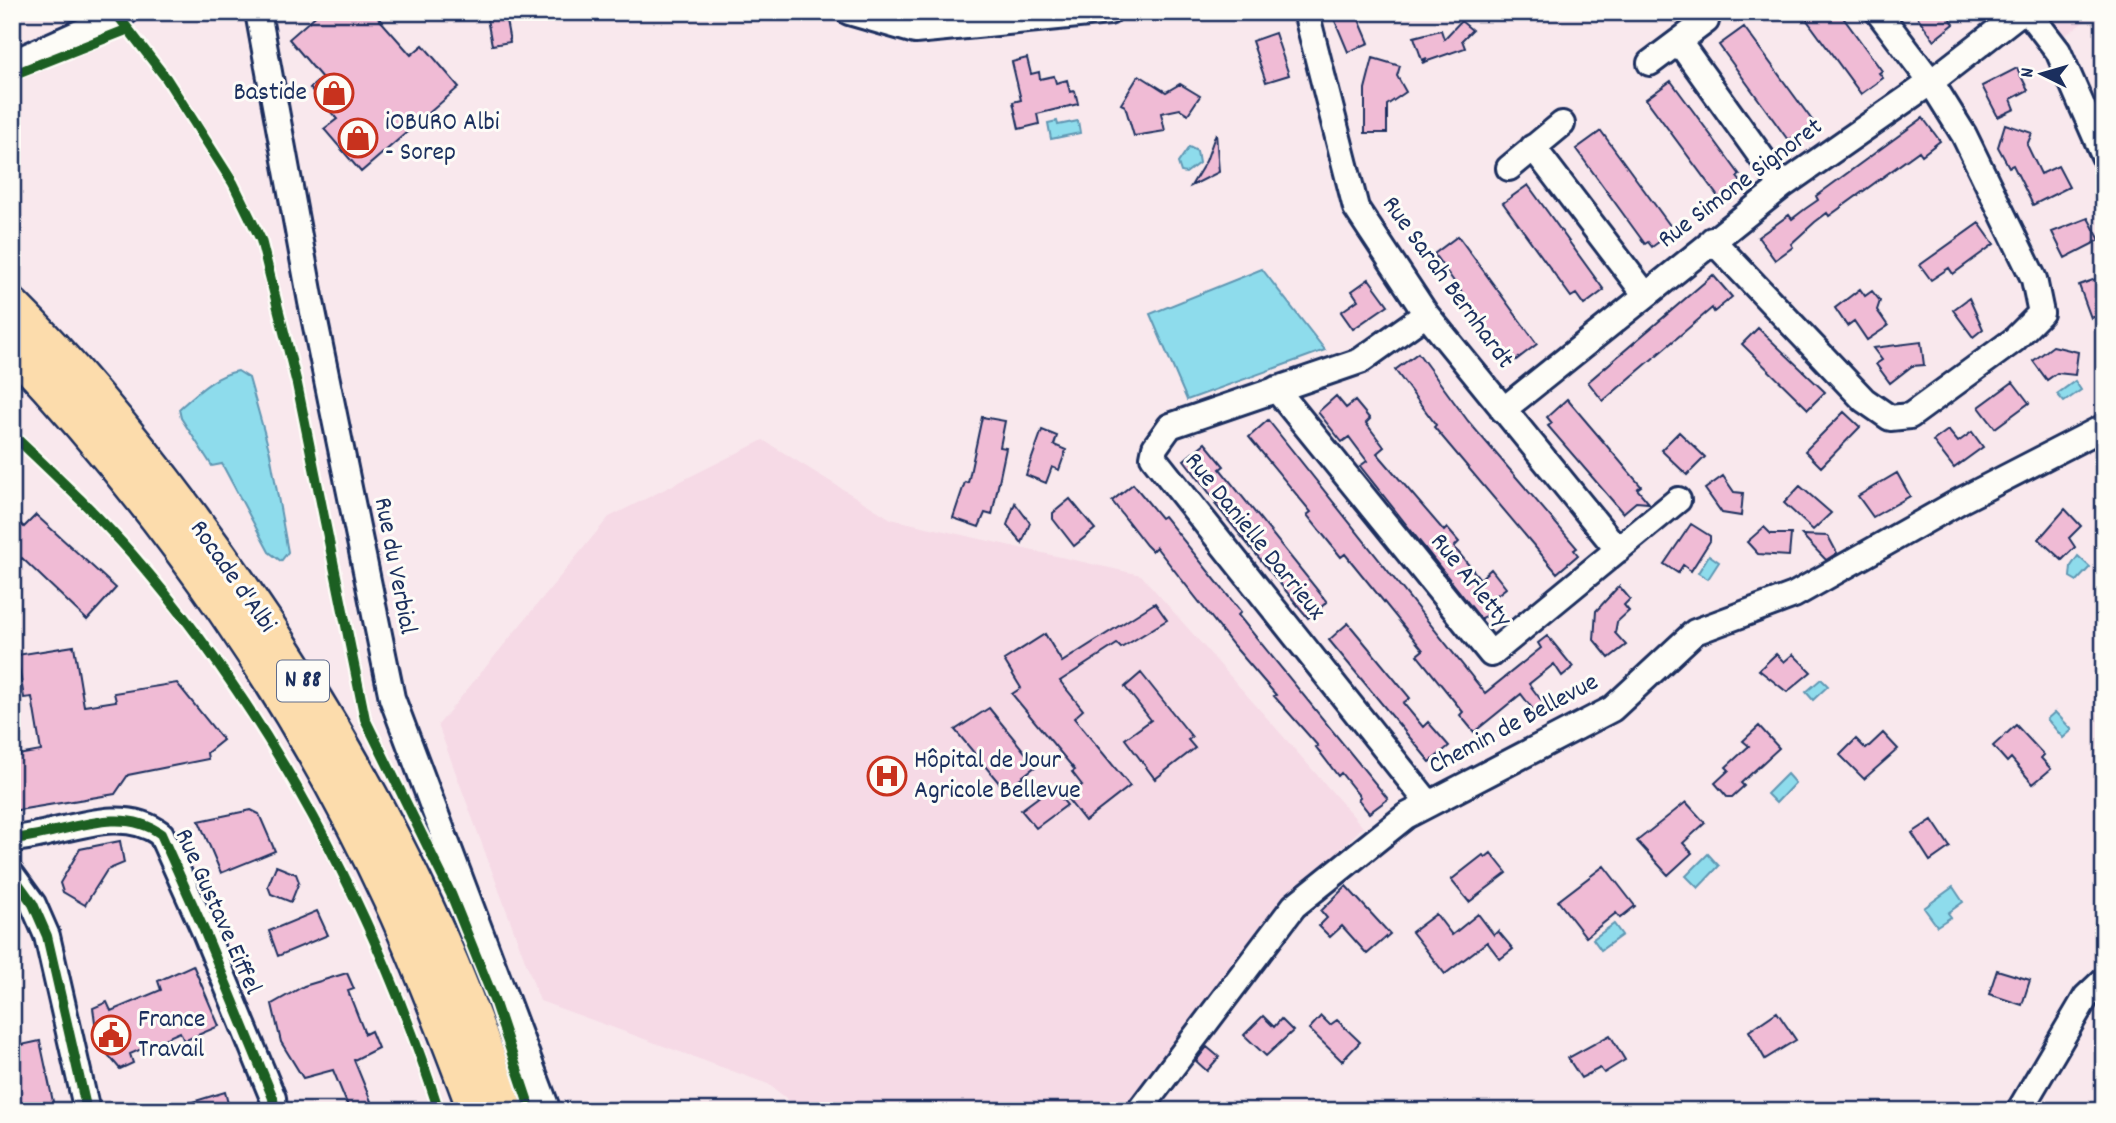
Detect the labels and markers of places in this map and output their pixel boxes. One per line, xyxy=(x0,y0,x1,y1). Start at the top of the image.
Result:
shop icon: Bastide xyxy=(313,72,355,114)
place label: Bastide xyxy=(234,75,307,112)
place label: iOBURO Albi - Sorep xyxy=(385,105,500,172)
shop icon: iOBURO Albi - Sorep xyxy=(337,117,379,159)
place label: Hôpital de Jour Agricole Bellevue xyxy=(914,743,1081,810)
hospital icon: Hôpital de Jour Agricole Bellevue xyxy=(866,755,908,797)
place label: France Travail xyxy=(138,1002,205,1069)
public building icon: France Travail xyxy=(90,1014,132,1056)

